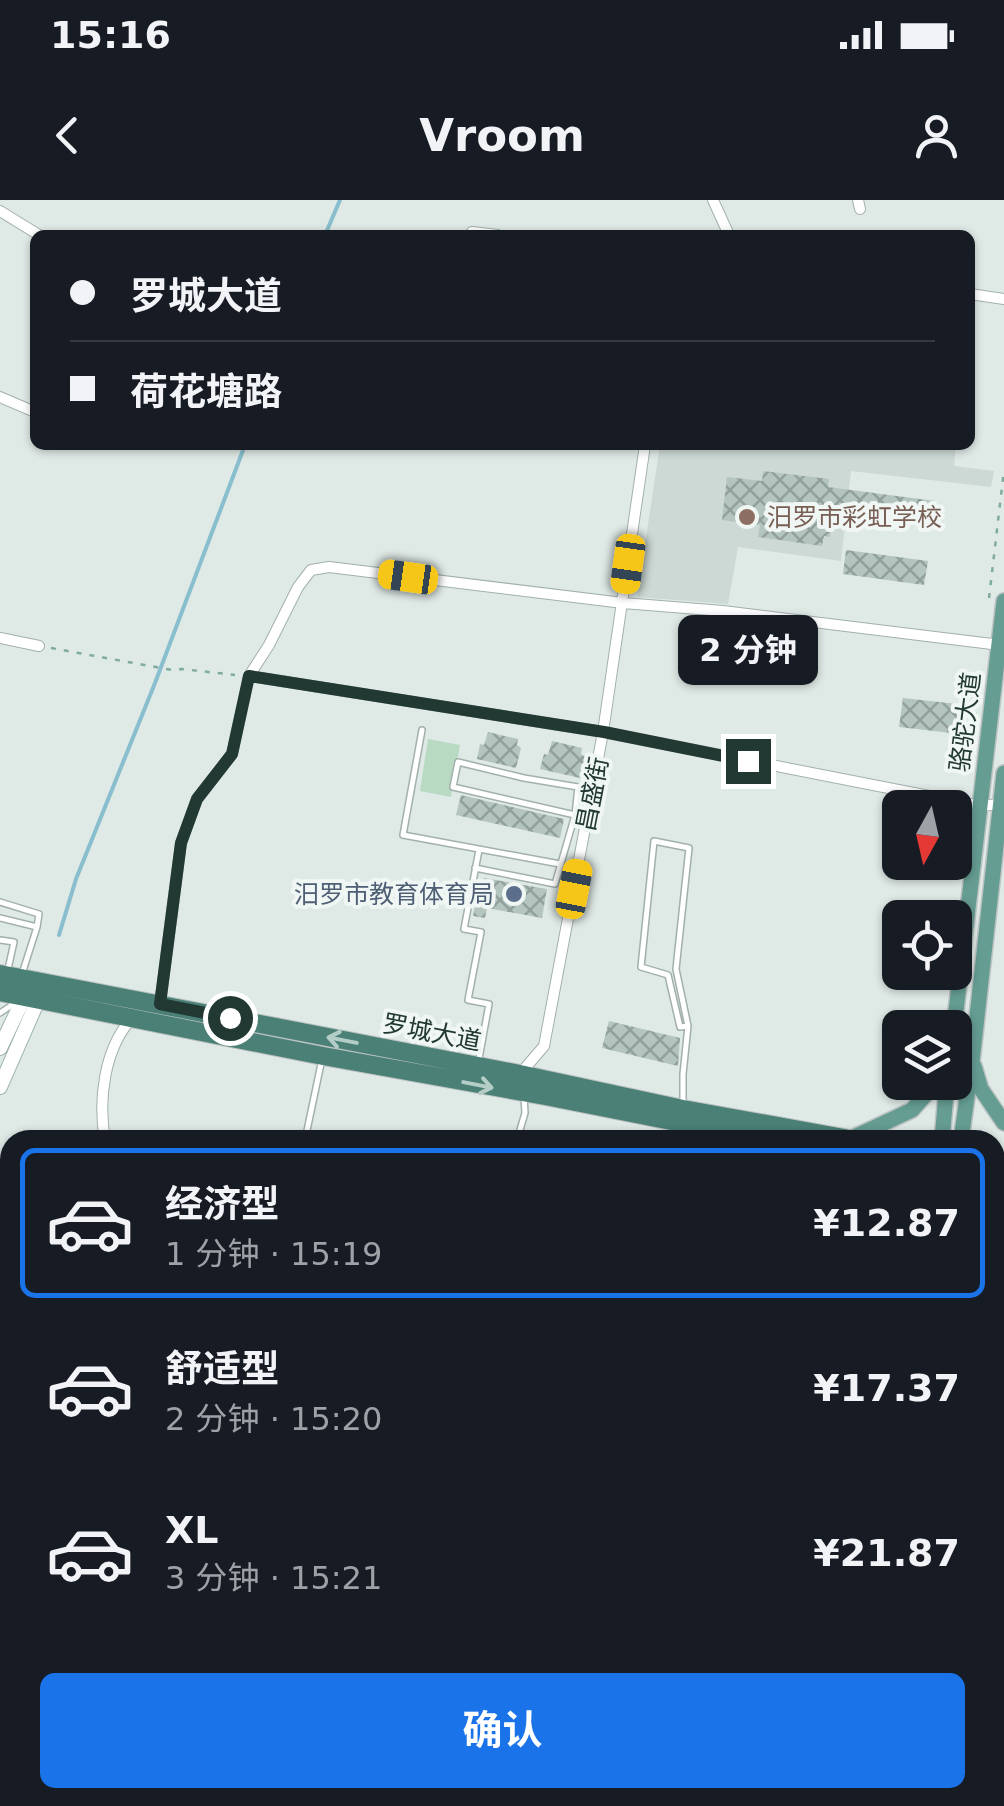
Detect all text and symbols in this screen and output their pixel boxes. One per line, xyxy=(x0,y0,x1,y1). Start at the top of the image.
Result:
text: 15:16 xyxy=(50,13,171,57)
icon: back xyxy=(40,108,95,163)
icon: person xyxy=(909,108,964,163)
text: Vroom xyxy=(419,109,585,162)
text: 罗城大道 xyxy=(130,274,282,318)
text: 荷花塘路 xyxy=(130,370,282,414)
place label: 汨罗市彩虹学校 xyxy=(767,503,942,532)
marker: 汨罗市彩虹学校 xyxy=(736,506,758,528)
car xyxy=(609,532,647,596)
car xyxy=(376,558,440,596)
callout: 2 分钟 xyxy=(678,616,818,686)
text: 2 分钟 xyxy=(699,631,797,669)
street label: 骆驼大道 xyxy=(945,671,986,773)
route end xyxy=(726,739,771,784)
street label: 昌盛街 xyxy=(571,755,614,834)
north arrow xyxy=(882,790,972,880)
map controls xyxy=(882,790,972,1100)
car xyxy=(554,857,594,921)
place label: 汨罗市教育体育局 xyxy=(294,880,494,909)
marker: 汨罗市教育体育局 xyxy=(503,883,525,905)
button: locate xyxy=(882,900,972,990)
route start xyxy=(208,996,253,1041)
street label: 罗城大道 xyxy=(380,1009,484,1056)
button: layers xyxy=(882,1010,972,1100)
one-way arrow xyxy=(327,1030,359,1049)
one-way arrow xyxy=(461,1076,494,1095)
icon: car xyxy=(45,1178,135,1268)
text: 经济型 xyxy=(165,1182,279,1226)
text: ¥12.87 xyxy=(813,1201,960,1245)
text: 1 分钟 · 15:19 xyxy=(165,1235,382,1273)
icon: car xyxy=(45,1343,135,1433)
text: 舒适型 xyxy=(165,1347,279,1391)
text: ¥17.37 xyxy=(813,1366,960,1410)
text: 2 分钟 · 15:20 xyxy=(165,1400,382,1438)
icon: car xyxy=(45,1508,135,1598)
text: XL xyxy=(165,1508,219,1552)
text: ¥21.87 xyxy=(813,1531,960,1575)
text: 3 分钟 · 15:21 xyxy=(165,1559,382,1597)
button: 确认 xyxy=(40,1673,965,1788)

